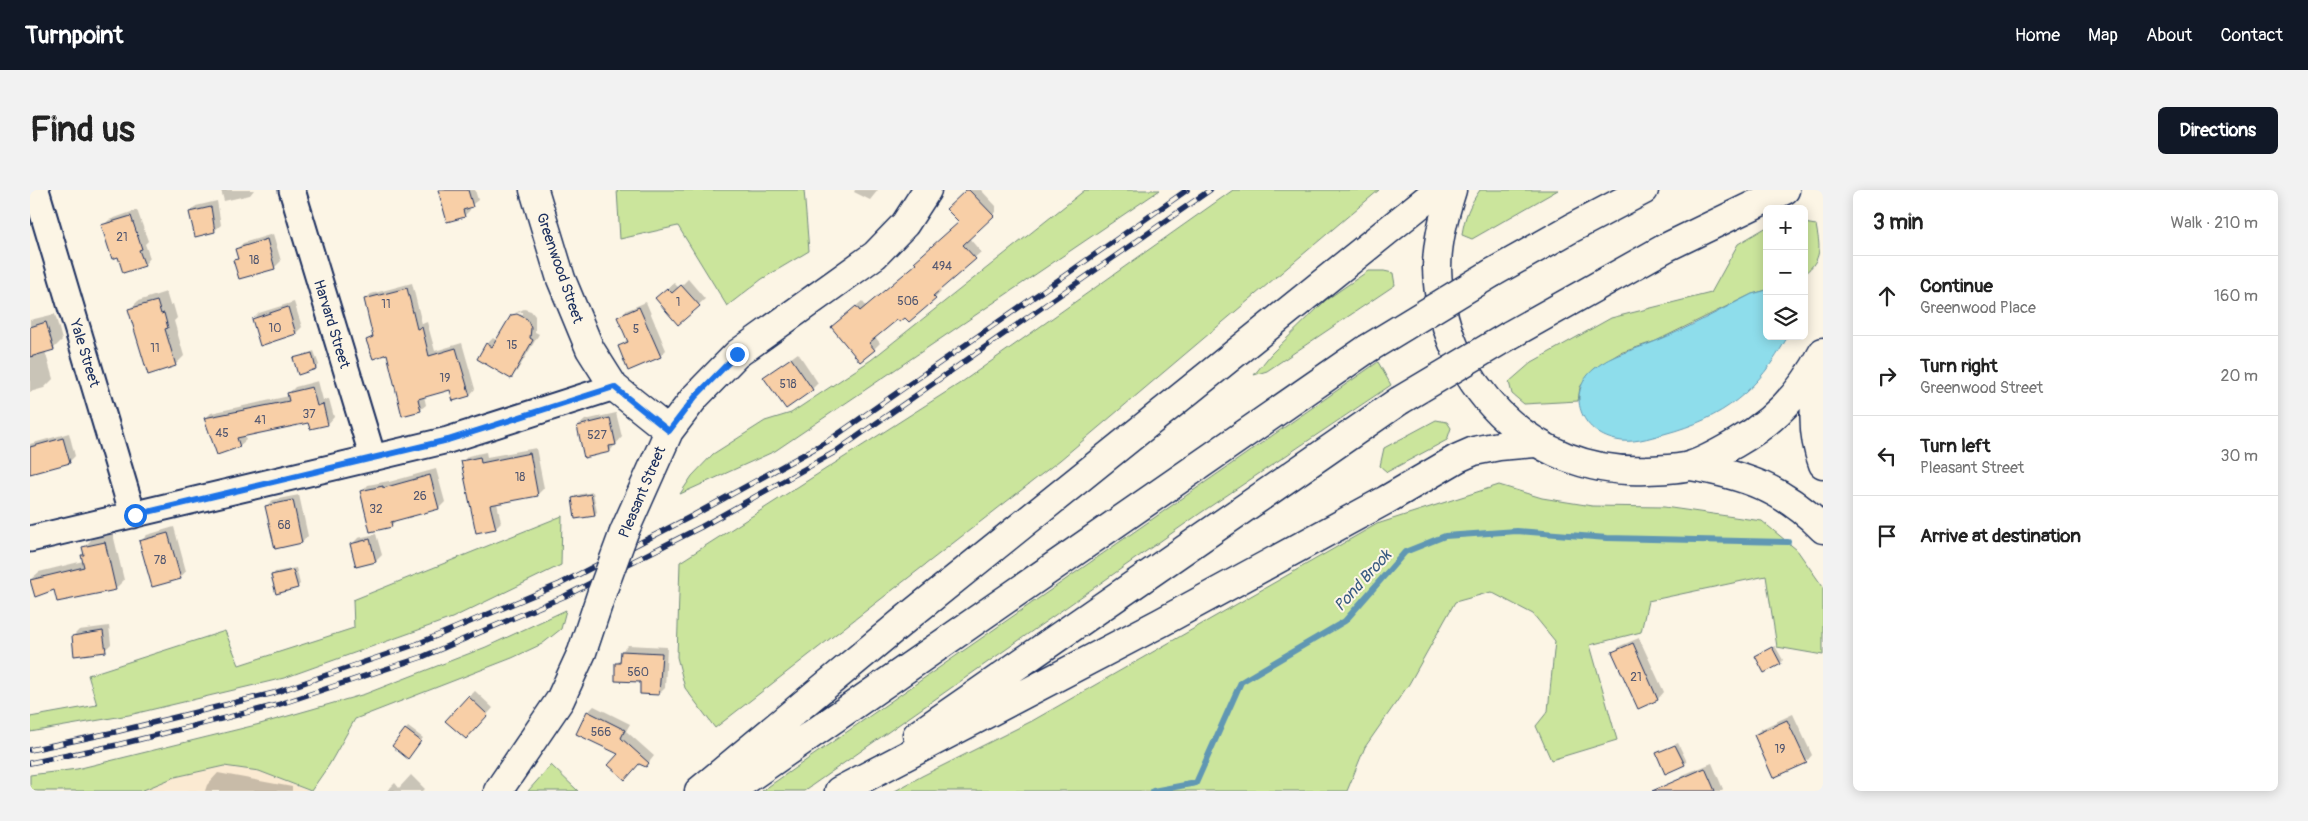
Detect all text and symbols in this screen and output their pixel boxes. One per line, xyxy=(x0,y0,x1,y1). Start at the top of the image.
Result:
text: Turnpoint xyxy=(25,21,123,50)
text: Home xyxy=(2015,24,2060,47)
text: Map xyxy=(2088,24,2118,47)
text: About xyxy=(2146,24,2192,47)
text: Contact xyxy=(2220,24,2283,47)
button: Directions xyxy=(2158,107,2278,154)
text: Find us xyxy=(30,108,135,152)
map controls xyxy=(1763,205,1808,340)
button: + xyxy=(1763,205,1808,250)
text: 3 min xyxy=(1873,209,1923,236)
street label: Greenwood Street xyxy=(532,210,588,327)
text: Walk · 210 m xyxy=(2170,213,2258,233)
house number: 21 xyxy=(116,230,128,245)
button: − xyxy=(1763,250,1808,295)
house number: 18 xyxy=(249,253,259,268)
house number: 494 xyxy=(932,259,952,274)
text: Continue xyxy=(1920,274,1993,298)
street label: Harvard Street xyxy=(309,277,354,372)
icon: ahead xyxy=(1873,282,1901,310)
text: 160 m xyxy=(2214,286,2258,306)
house number: 506 xyxy=(897,294,919,309)
house number: 1 xyxy=(676,295,680,310)
button: layers xyxy=(1763,295,1808,340)
house number: 11 xyxy=(381,297,391,312)
text: Greenwood Place xyxy=(1920,298,2036,318)
street label: Yale Street xyxy=(65,316,104,390)
house number: 10 xyxy=(269,321,281,336)
house number: 5 xyxy=(633,322,639,337)
house number: 15 xyxy=(506,338,518,353)
house number: 11 xyxy=(150,341,160,356)
route end xyxy=(726,343,749,366)
text: Turn right xyxy=(1920,354,1998,378)
icon: right xyxy=(1873,362,1901,390)
text: 20 m xyxy=(2220,366,2258,386)
house number: 19 xyxy=(440,371,450,386)
house number: 518 xyxy=(779,377,797,392)
text: Greenwood Street xyxy=(1920,378,2043,398)
house number: 37 xyxy=(302,407,316,422)
house number: 41 xyxy=(254,413,266,428)
house number: 45 xyxy=(215,426,229,441)
house number: 527 xyxy=(587,428,607,443)
text: Turn left xyxy=(1920,434,1990,458)
icon: left xyxy=(1873,442,1901,470)
street label: Pleasant Street xyxy=(615,443,671,541)
text: 30 m xyxy=(2220,446,2258,466)
text: Pleasant Street xyxy=(1920,458,2024,478)
house number: 18 xyxy=(515,470,525,485)
house number: 26 xyxy=(413,489,427,504)
house number: 32 xyxy=(369,502,383,517)
route start xyxy=(124,504,147,527)
house number: 68 xyxy=(277,518,291,533)
icon: arrive xyxy=(1873,522,1901,550)
text: Arrive at destination xyxy=(1920,524,2081,548)
water label: Pond Brook xyxy=(1330,545,1396,616)
house number: 78 xyxy=(154,553,166,568)
house number: 560 xyxy=(627,665,649,680)
house number: 21 xyxy=(1630,670,1642,685)
house number: 566 xyxy=(591,725,611,740)
house number: 19 xyxy=(1775,742,1785,757)

